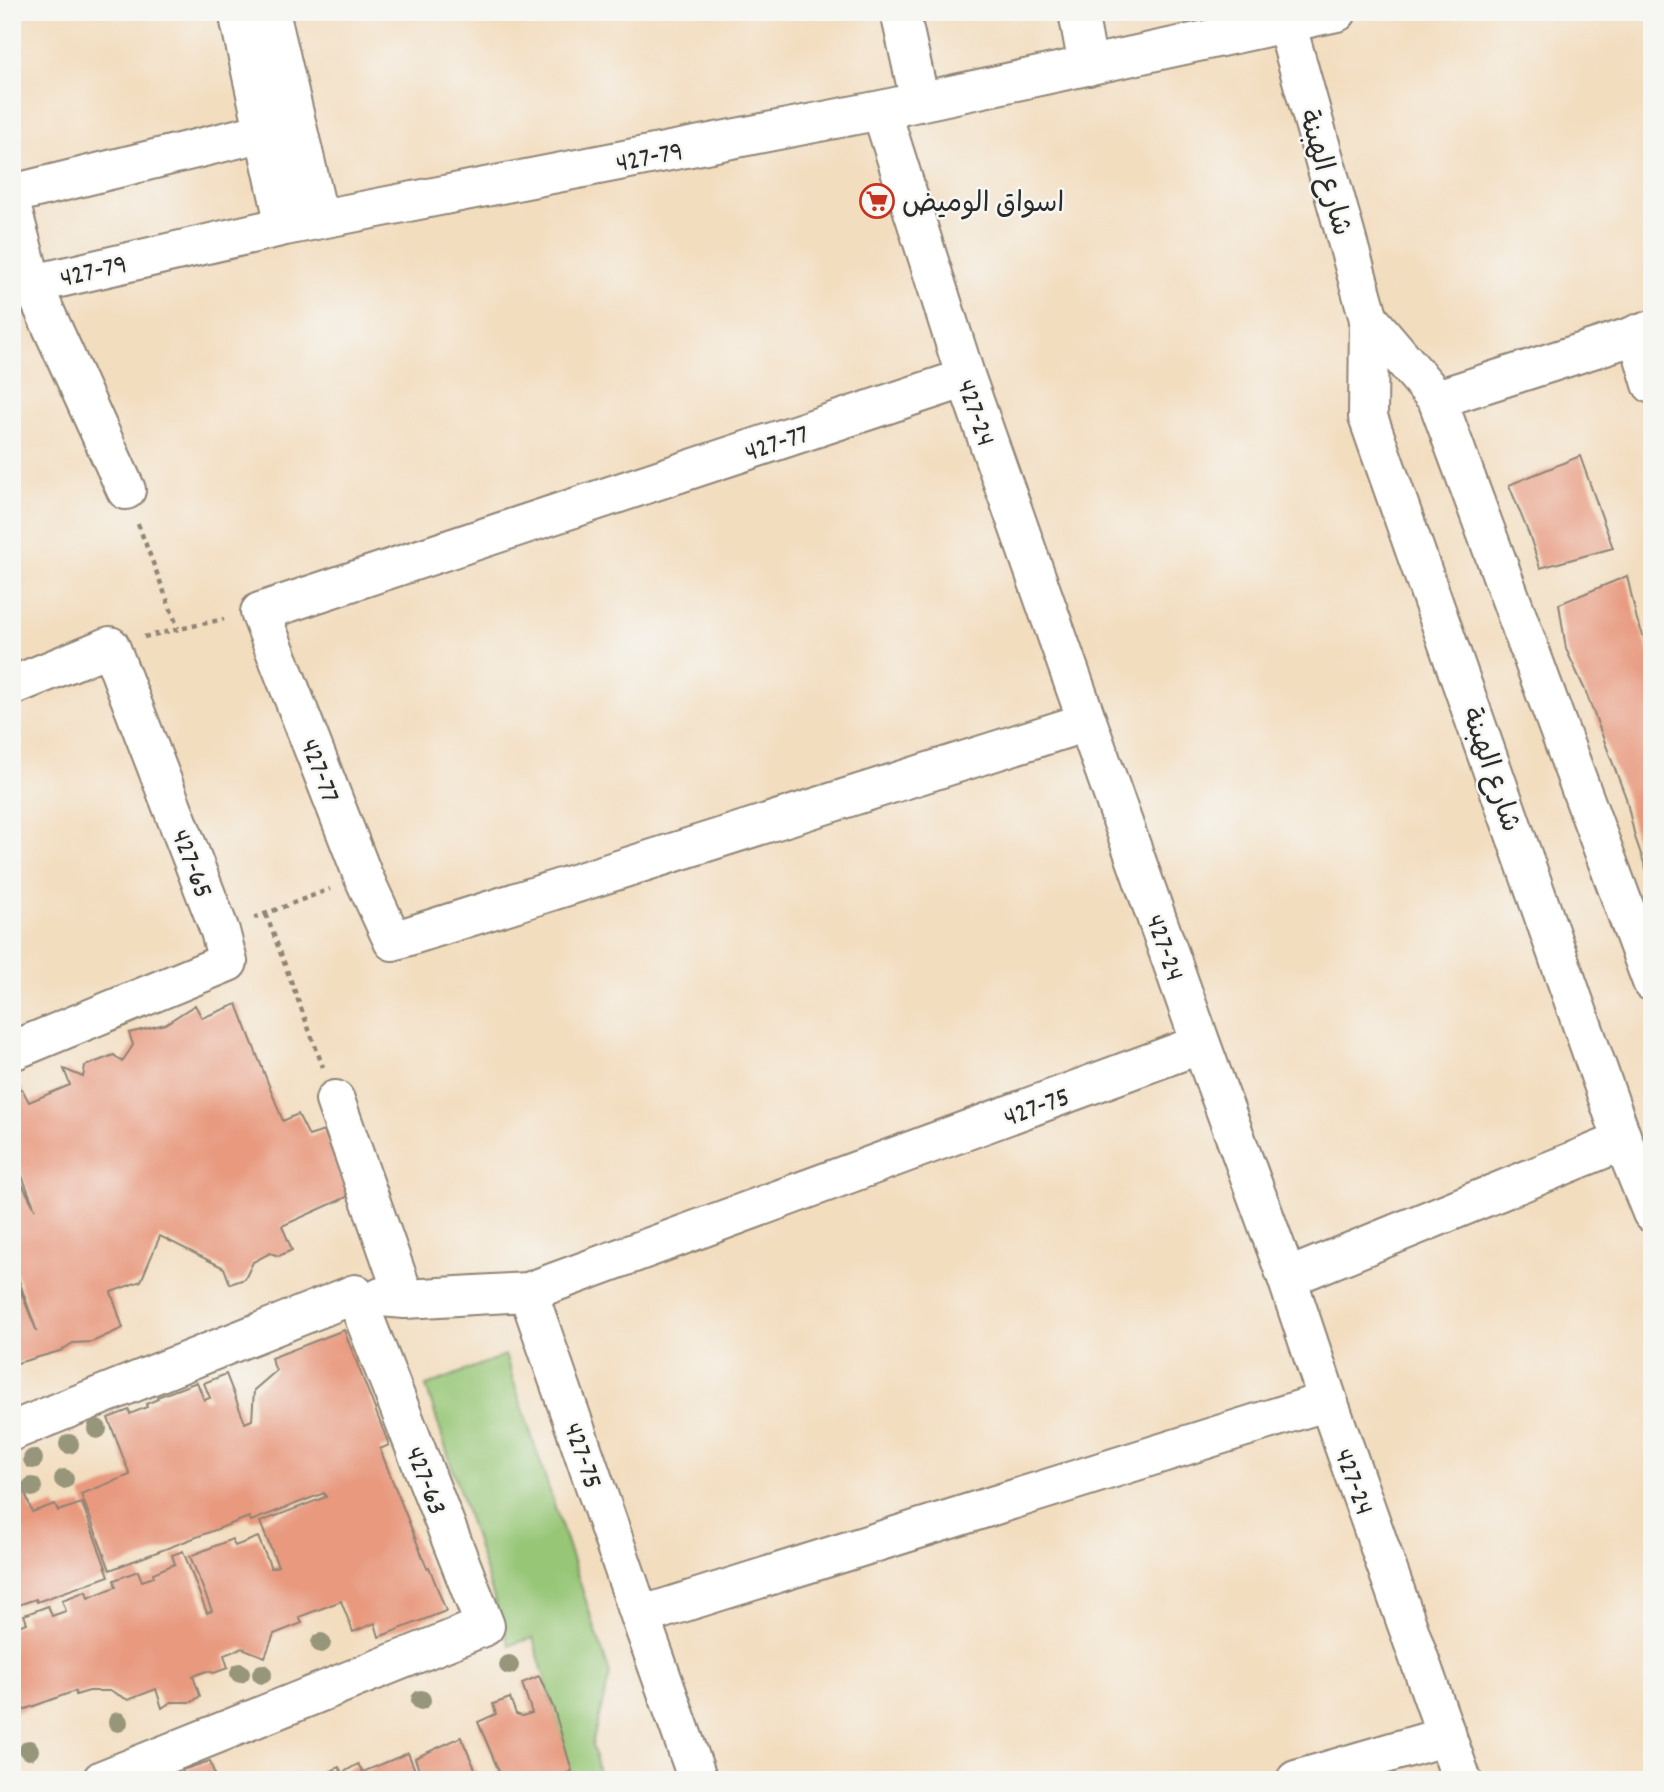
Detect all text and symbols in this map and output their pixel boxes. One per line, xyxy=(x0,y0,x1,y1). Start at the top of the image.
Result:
street label: شارع الهبنة xyxy=(1285,106,1359,241)
street label: 427-79 xyxy=(613,134,687,186)
supermarket icon: اسواق الوميض xyxy=(858,182,896,220)
place label: اسواق الوميض xyxy=(902,186,1064,226)
street label: 427-79 xyxy=(57,247,132,301)
street label: 427-24 xyxy=(943,375,1003,452)
street label: 427-77 xyxy=(740,417,815,475)
street label: شارع الهبنة xyxy=(1448,703,1528,838)
street label: 427-77 xyxy=(287,734,348,810)
street label: 427-65 xyxy=(158,825,221,905)
street label: 427-24 xyxy=(1132,910,1192,987)
street label: 427-75 xyxy=(999,1079,1076,1140)
street label: 427-75 xyxy=(550,1418,610,1495)
street label: 427-63 xyxy=(392,1442,455,1522)
street label: 427-24 xyxy=(1321,1444,1382,1522)

